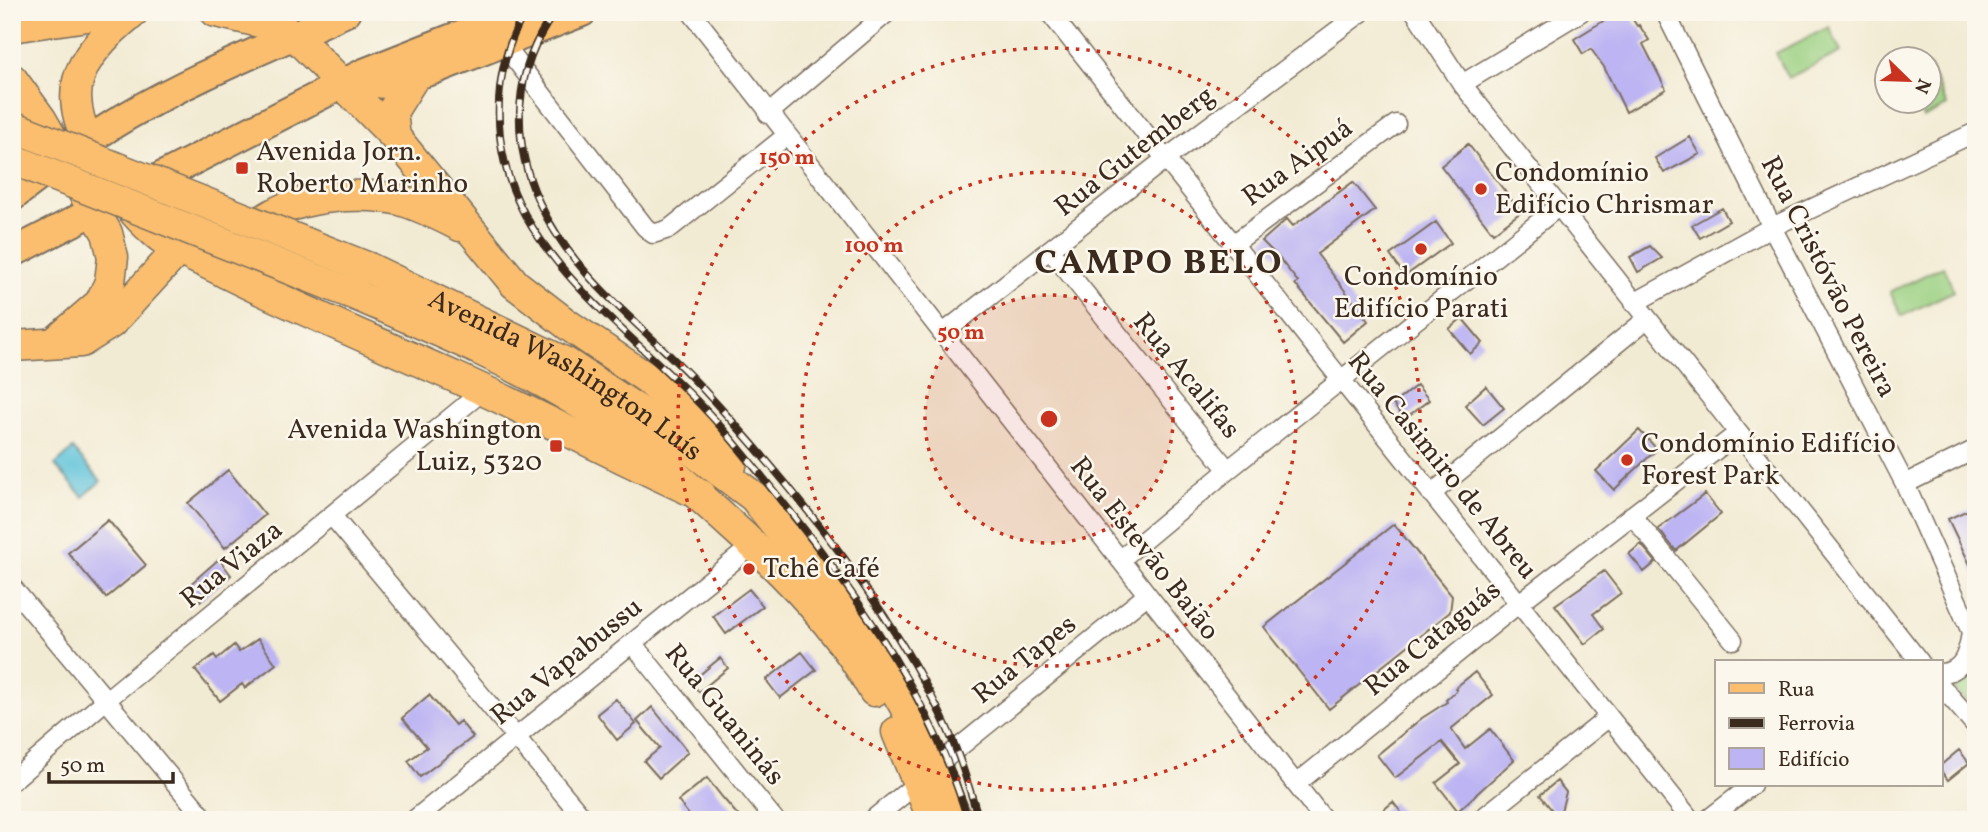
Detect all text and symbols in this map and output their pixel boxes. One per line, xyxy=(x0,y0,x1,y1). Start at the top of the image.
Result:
north arrow xyxy=(1872,46,1942,116)
text: N xyxy=(1907,74,1936,97)
street label: Rua Gutemberg xyxy=(1047,77,1223,227)
street label: Rua Aipuá xyxy=(1235,109,1361,217)
place label: Avenida Jorn. Roberto Marinho xyxy=(256,133,468,204)
text: 150 m xyxy=(759,144,815,173)
street label: Rua Cristóvão Pereira xyxy=(1750,149,1906,405)
place label: Condomínio Edifício Chrismar xyxy=(1495,154,1714,225)
marker: Avenida Jorn. Roberto Marinho xyxy=(234,160,250,176)
marker: Condomínio Edifício Chrismar xyxy=(1473,181,1489,197)
text: 100 m xyxy=(844,232,904,261)
district label: CAMPO BELO xyxy=(1035,240,1283,288)
marker: Condomínio Edifício Parati xyxy=(1413,241,1429,257)
place label: Condomínio Edifício Parati xyxy=(1334,258,1508,329)
street label: Avenida Washington Luís xyxy=(422,280,710,471)
street label: Rua Acalifas xyxy=(1123,305,1249,447)
text: 50 m xyxy=(937,319,985,348)
street label: Rua Casimiro de Abreu xyxy=(1338,344,1546,588)
centre of rings xyxy=(1037,407,1061,431)
place label: Avenida Washington Luiz, 5320 xyxy=(287,411,542,482)
place label: Condomínio Edifício Forest Park xyxy=(1641,425,1896,496)
marker: Avenida Washington Luiz, 5320 xyxy=(548,438,564,454)
street label: Rua Estevão Baião xyxy=(1060,449,1228,649)
marker: Condomínio Edifício Forest Park xyxy=(1619,452,1635,468)
street label: Rua Viaza xyxy=(172,512,292,618)
place label: Tchê Café xyxy=(763,550,880,589)
marker: Tchê Café xyxy=(741,561,757,577)
street label: Rua Cataguás xyxy=(1356,572,1510,706)
street label: Rua Vapabussu xyxy=(483,589,651,735)
street label: Rua Tapes xyxy=(965,606,1085,714)
street label: Rua Guaninás xyxy=(655,636,793,794)
legend xyxy=(1715,660,1942,786)
text: Rua xyxy=(1778,676,1815,705)
text: Ferrovia xyxy=(1778,710,1855,739)
scale bar xyxy=(49,741,173,785)
text: Edifício xyxy=(1778,746,1850,775)
text: 50 m xyxy=(60,752,105,781)

